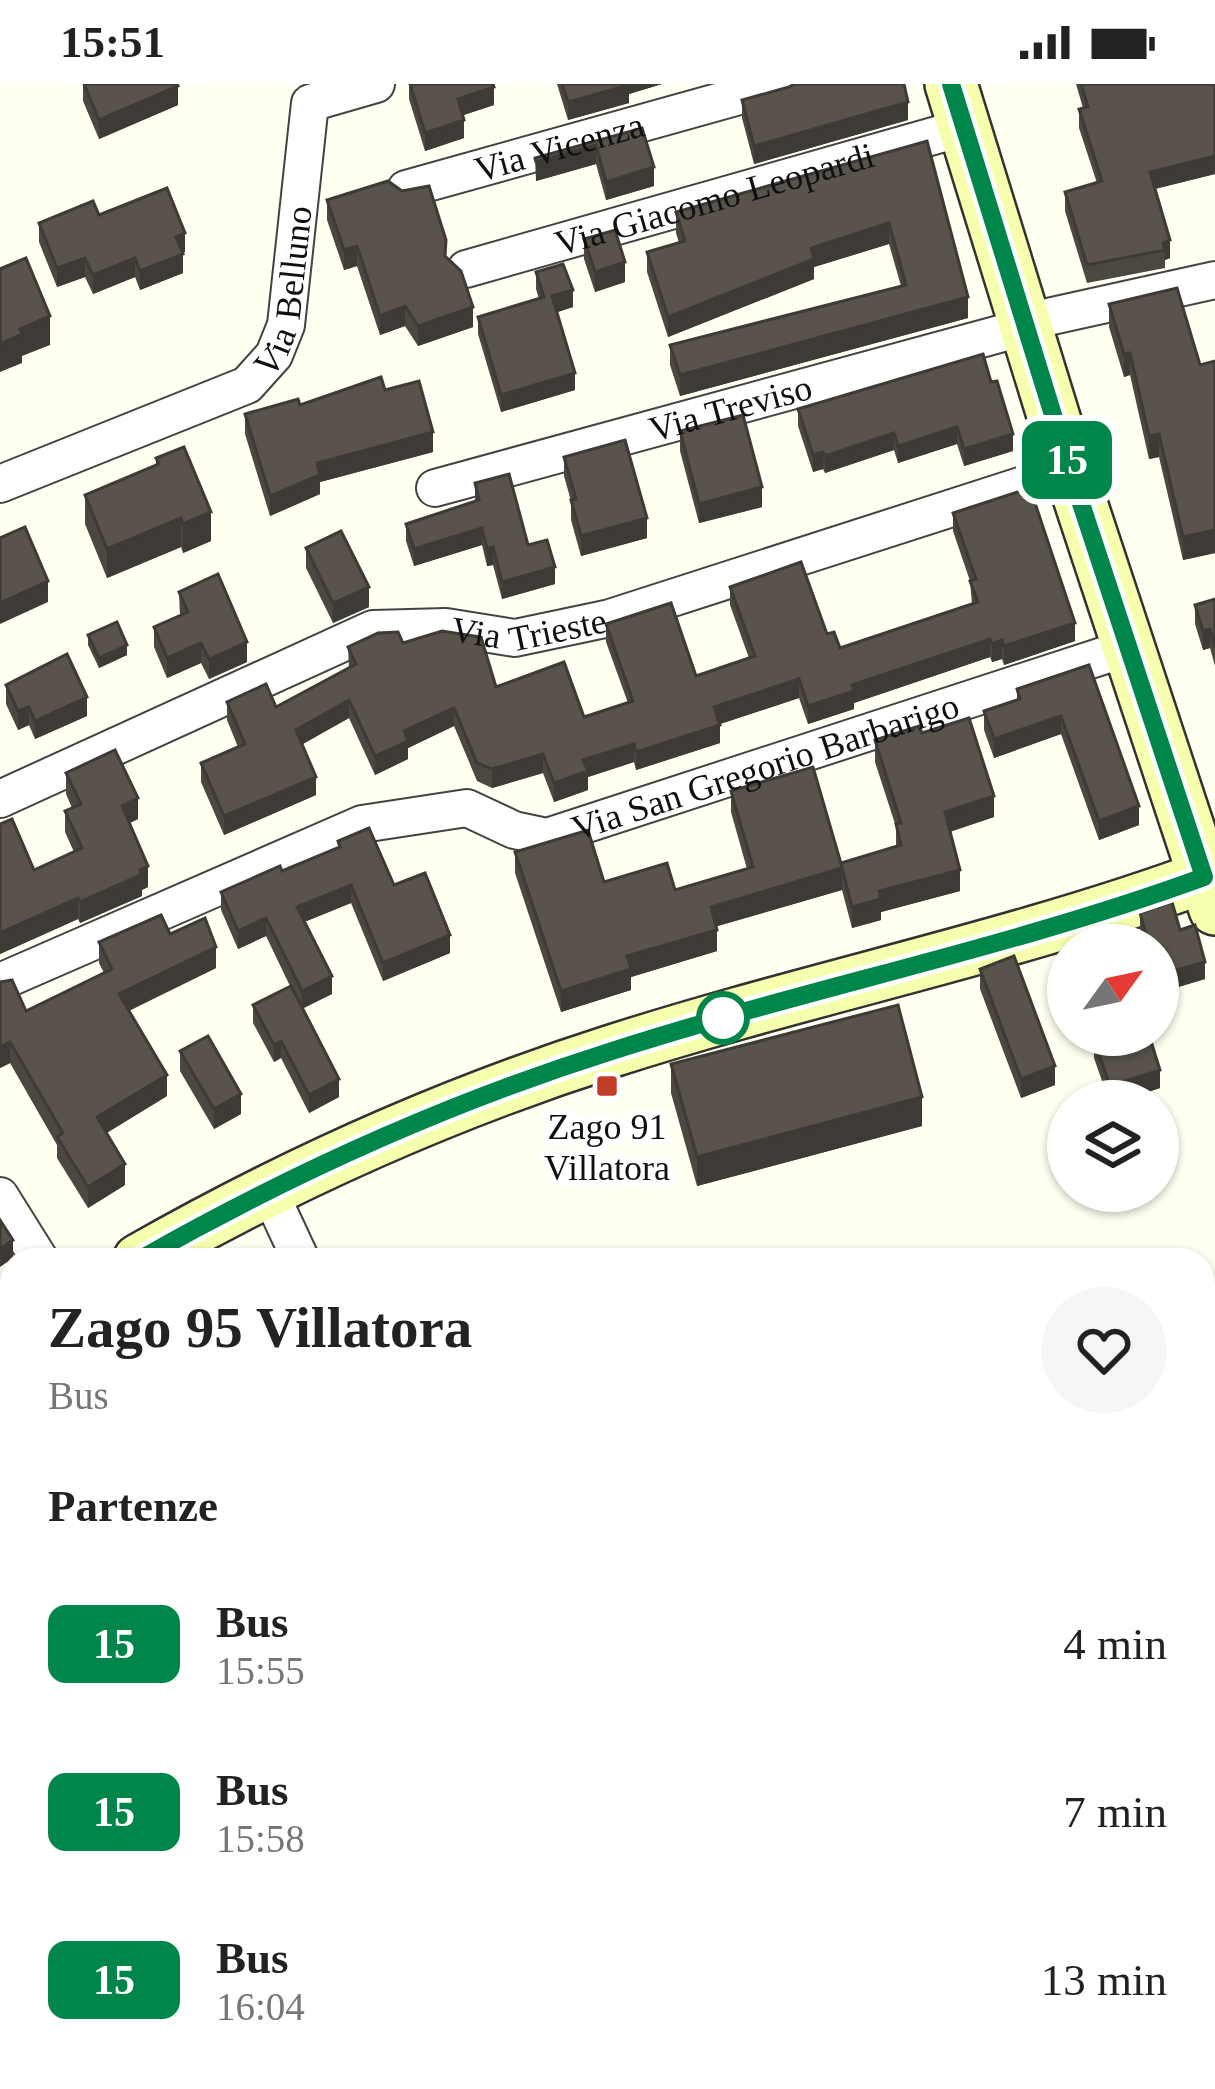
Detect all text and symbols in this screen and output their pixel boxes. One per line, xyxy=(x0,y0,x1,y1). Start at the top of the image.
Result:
text: 15:51 xyxy=(60,17,165,67)
street label: Via Vicenza xyxy=(470,105,649,190)
street label: Via Giacomo Leopardi xyxy=(550,135,879,264)
street label: Via Belluno xyxy=(246,204,320,385)
street label: Via Treviso xyxy=(645,367,816,450)
line badge: 15 xyxy=(1013,421,1121,499)
text: 15 xyxy=(1046,437,1088,483)
street label: Via Trieste xyxy=(448,600,610,660)
street label: Via San Gregorio Barbarigo xyxy=(567,685,964,849)
north arrow xyxy=(1047,924,1179,1056)
map controls xyxy=(1047,924,1179,1212)
unlabelled marker xyxy=(698,993,748,1043)
marker: Zago 91 Villatora xyxy=(594,1073,620,1099)
button: layers xyxy=(1047,1080,1179,1212)
place label: Zago 91 Villatora xyxy=(544,1107,670,1188)
button: heart xyxy=(1041,1287,1167,1413)
text: Zago 95 Villatora xyxy=(48,1296,472,1359)
text: Bus xyxy=(48,1374,109,1417)
text: Partenze xyxy=(48,1481,218,1531)
text: Bus xyxy=(216,1597,289,1647)
text: 4 min xyxy=(1063,1619,1167,1669)
text: 15 xyxy=(93,1621,135,1667)
text: 15:55 xyxy=(216,1649,305,1692)
text: Bus xyxy=(216,1765,289,1815)
text: 7 min xyxy=(1063,1787,1167,1837)
text: 15 xyxy=(93,1789,135,1835)
text: 15:58 xyxy=(216,1817,305,1860)
text: Bus xyxy=(216,1933,289,1983)
text: 13 min xyxy=(1041,1955,1167,2005)
text: 15 xyxy=(93,1957,135,2003)
text: 16:04 xyxy=(216,1985,305,2028)

